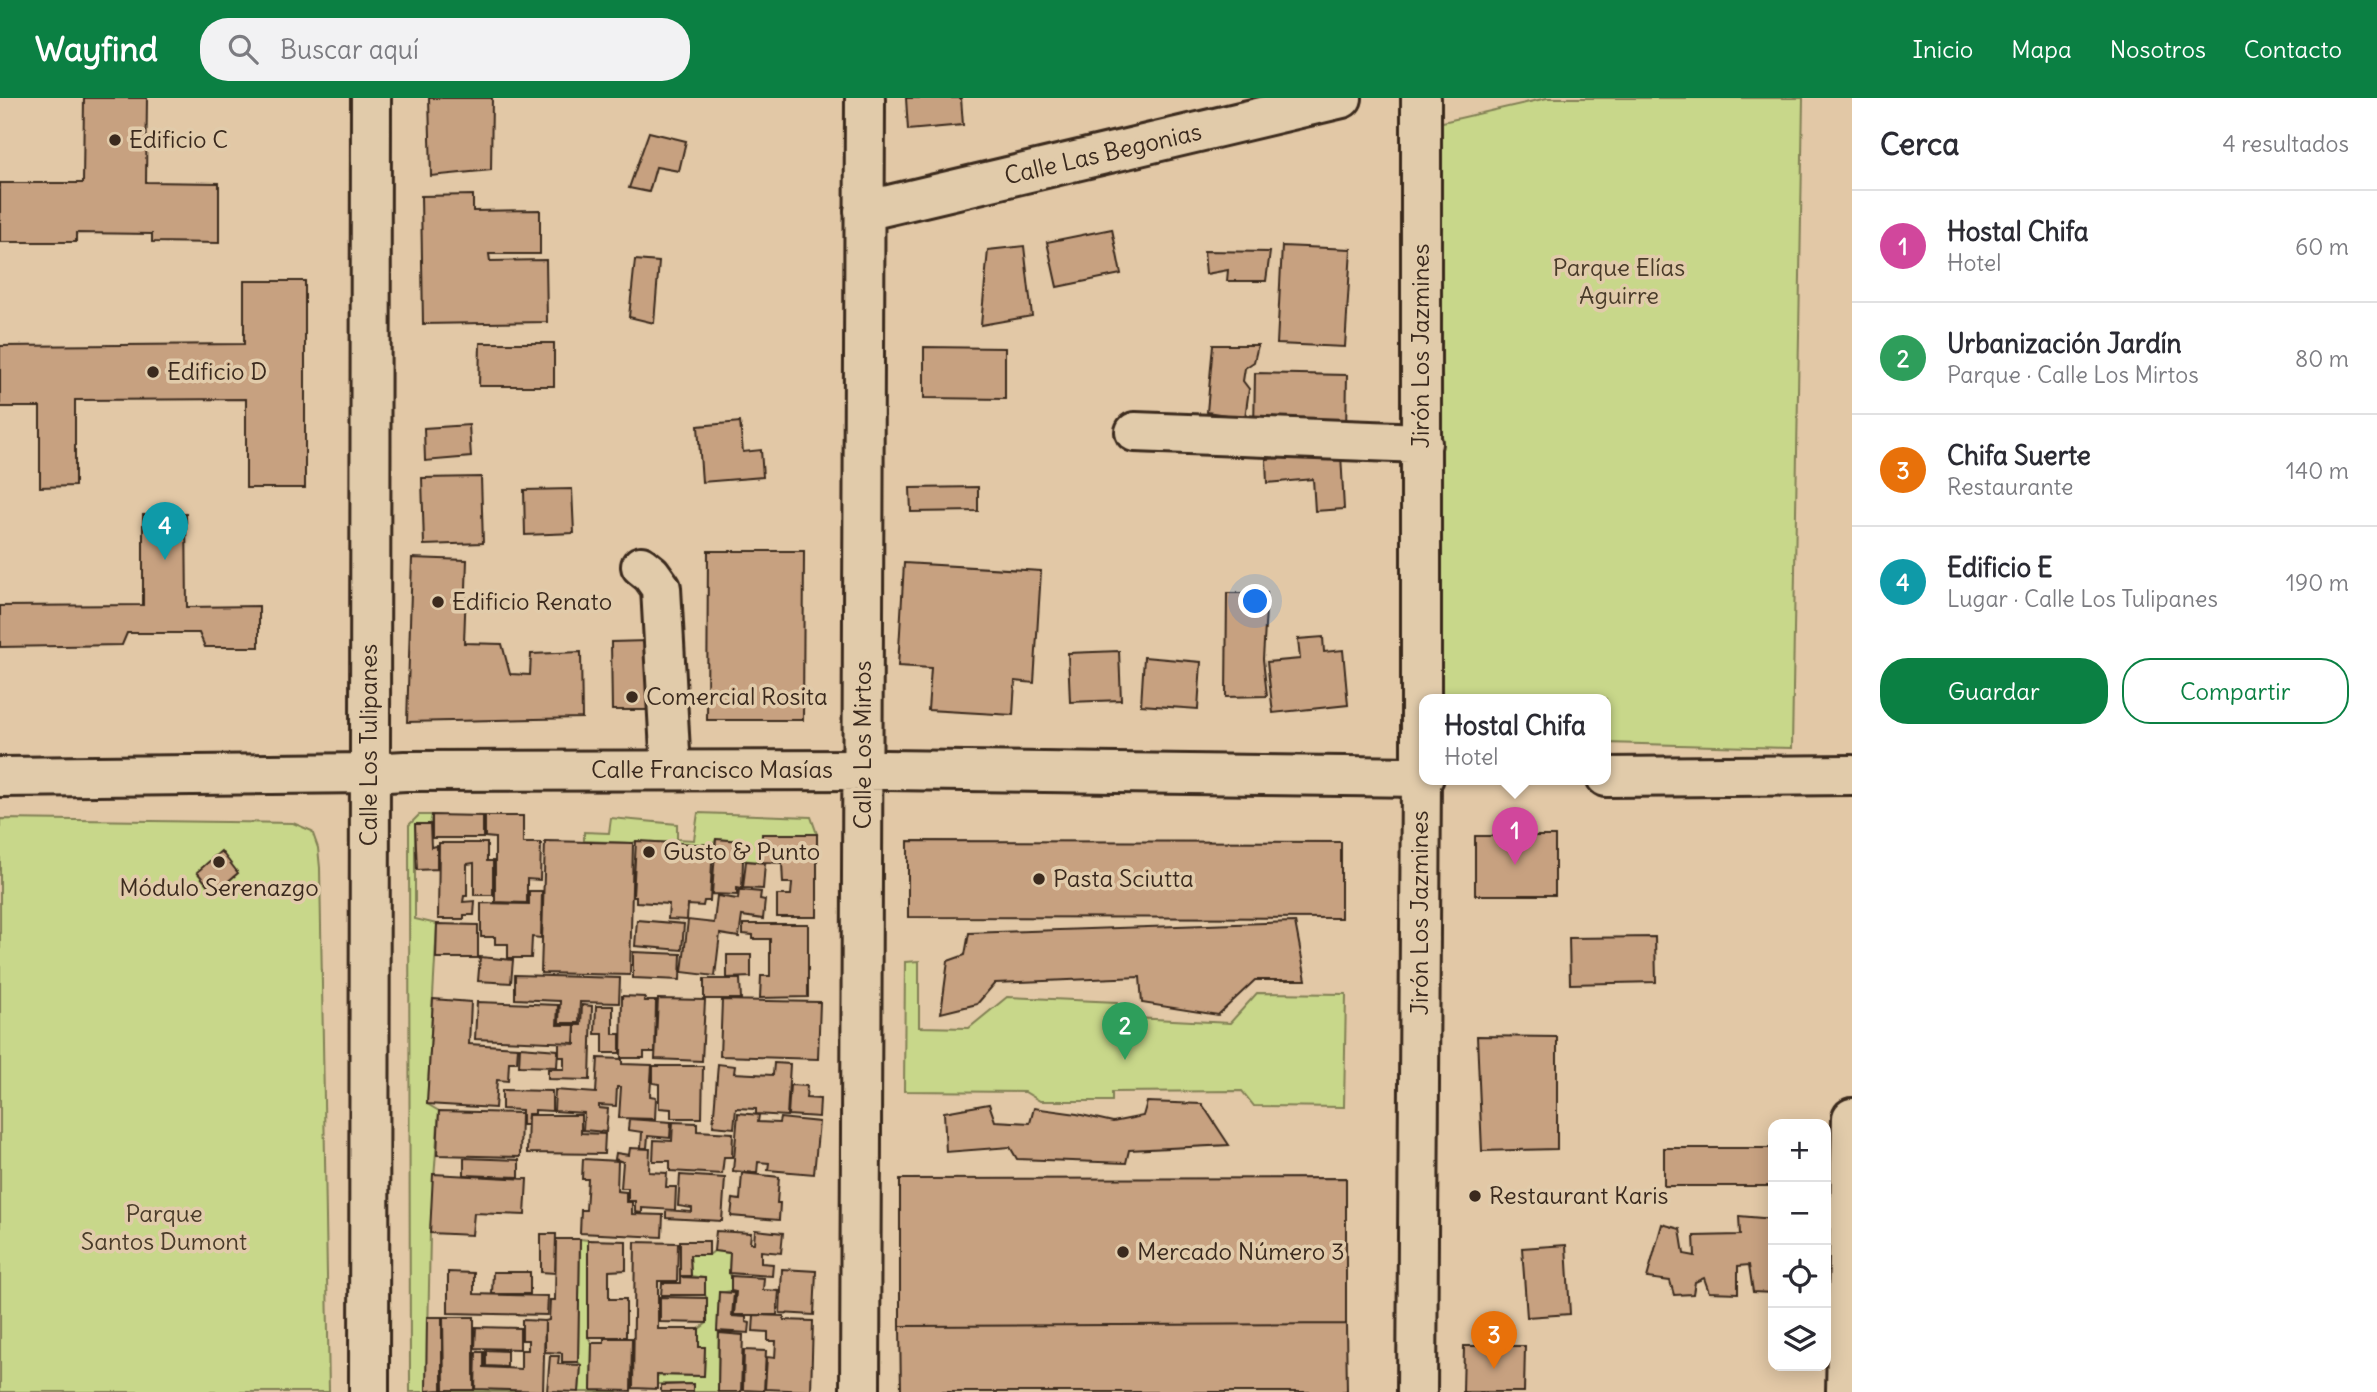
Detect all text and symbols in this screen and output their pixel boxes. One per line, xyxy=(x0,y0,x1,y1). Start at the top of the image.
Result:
search box xyxy=(200,18,690,81)
text: Wayfind xyxy=(35,28,158,70)
icon: search xyxy=(224,30,262,68)
text: Buscar aquí xyxy=(280,33,419,66)
text: Inicio xyxy=(1913,34,1973,64)
text: Mapa xyxy=(2011,34,2072,64)
text: Nosotros xyxy=(2110,34,2206,64)
text: Contacto xyxy=(2244,34,2342,64)
street label: Calle Las Begonias xyxy=(1001,116,1204,190)
place label: Edificio C xyxy=(129,124,228,154)
text: Cerca xyxy=(1880,125,1959,163)
text: 4 resultados xyxy=(2222,129,2349,158)
marker: Edificio C xyxy=(107,132,123,148)
text: Hostal Chifa xyxy=(1947,215,2089,248)
text: 1 xyxy=(1898,232,1908,261)
text: 60 m xyxy=(2295,232,2349,261)
street label: Jirón Los Jazmines xyxy=(1405,244,1435,448)
text: Hotel xyxy=(1947,248,2001,277)
park label: Parque Elías Aguirre xyxy=(1553,252,1685,310)
text: Urbanización Jardín xyxy=(1947,327,2182,360)
text: 2 xyxy=(1897,344,1909,373)
text: 80 m xyxy=(2295,344,2349,373)
place label: Edificio D xyxy=(167,356,267,386)
text: Parque · Calle Los Mirtos xyxy=(1947,360,2199,389)
marker: Edificio D xyxy=(145,364,161,380)
text: Chifa Suerte xyxy=(1947,439,2091,472)
text: 3 xyxy=(1896,456,1910,485)
text: 140 m xyxy=(2286,456,2349,485)
text: Restaurante xyxy=(1947,472,2073,501)
pin: 4 xyxy=(142,502,188,560)
text: Edificio E xyxy=(1947,551,2052,584)
text: 4 xyxy=(1896,568,1910,597)
text: 190 m xyxy=(2286,568,2349,597)
your location xyxy=(1238,584,1272,618)
text: Lugar · Calle Los Tulipanes xyxy=(1947,584,2218,613)
place label: Edificio Renato xyxy=(452,586,612,616)
marker: Edificio Renato xyxy=(430,594,446,610)
street label: Calle Los Tulipanes xyxy=(353,644,383,846)
button: Guardar xyxy=(1880,658,2108,724)
button: Compartir xyxy=(2122,658,2349,724)
street label: Calle Los Mirtos xyxy=(847,661,877,829)
place label: Comercial Rosita xyxy=(646,681,828,711)
marker: Comercial Rosita xyxy=(624,689,640,705)
popup xyxy=(1419,694,1611,785)
text: Hostal Chifa xyxy=(1444,709,1586,742)
text: Hotel xyxy=(1444,742,1499,771)
street label: Calle Francisco Masías xyxy=(591,754,833,784)
pin: 1 xyxy=(1492,807,1538,865)
street label: Jirón Los Jazmines xyxy=(1404,811,1434,1015)
place label: Gusto & Punto xyxy=(663,836,820,866)
marker: Gusto & Punto xyxy=(641,844,657,860)
marker: Módulo Serenazgo xyxy=(211,854,227,870)
place label: Pasta Sciutta xyxy=(1053,863,1194,893)
marker: Pasta Sciutta xyxy=(1031,871,1047,887)
place label: Módulo Serenazgo xyxy=(119,872,319,902)
pin: 2 xyxy=(1102,1002,1148,1060)
map controls xyxy=(1768,1119,1831,1371)
button: + xyxy=(1768,1119,1831,1182)
place label: Restaurant Karis xyxy=(1489,1180,1668,1210)
button: − xyxy=(1768,1182,1831,1245)
marker: Restaurant Karis xyxy=(1467,1188,1483,1204)
park label: Parque Santos Dumont xyxy=(81,1198,247,1256)
place label: Mercado Número 3 xyxy=(1137,1236,1345,1266)
marker: Mercado Número 3 xyxy=(1115,1244,1131,1260)
button: locate xyxy=(1768,1245,1831,1308)
button: layers xyxy=(1768,1308,1831,1371)
pin: 3 xyxy=(1471,1311,1517,1369)

